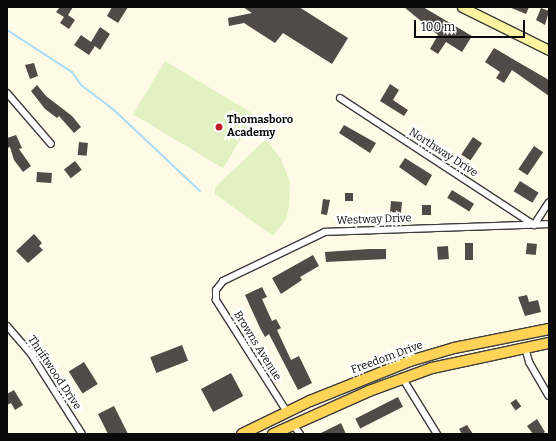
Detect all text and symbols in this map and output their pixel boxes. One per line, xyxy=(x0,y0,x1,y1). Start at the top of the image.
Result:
scale bar xyxy=(416,12,527,38)
text: 100 m xyxy=(421,20,455,34)
place label: Thomasboro Academy xyxy=(227,114,293,140)
marker: Thomasboro Academy xyxy=(214,122,224,132)
street label: Northway Drive xyxy=(406,126,480,180)
street label: Westway Drive xyxy=(336,212,412,228)
street label: Browns Avenue xyxy=(230,309,284,383)
street label: Thriftwood Drive xyxy=(24,334,84,412)
street label: Freedom Drive xyxy=(349,339,425,377)

